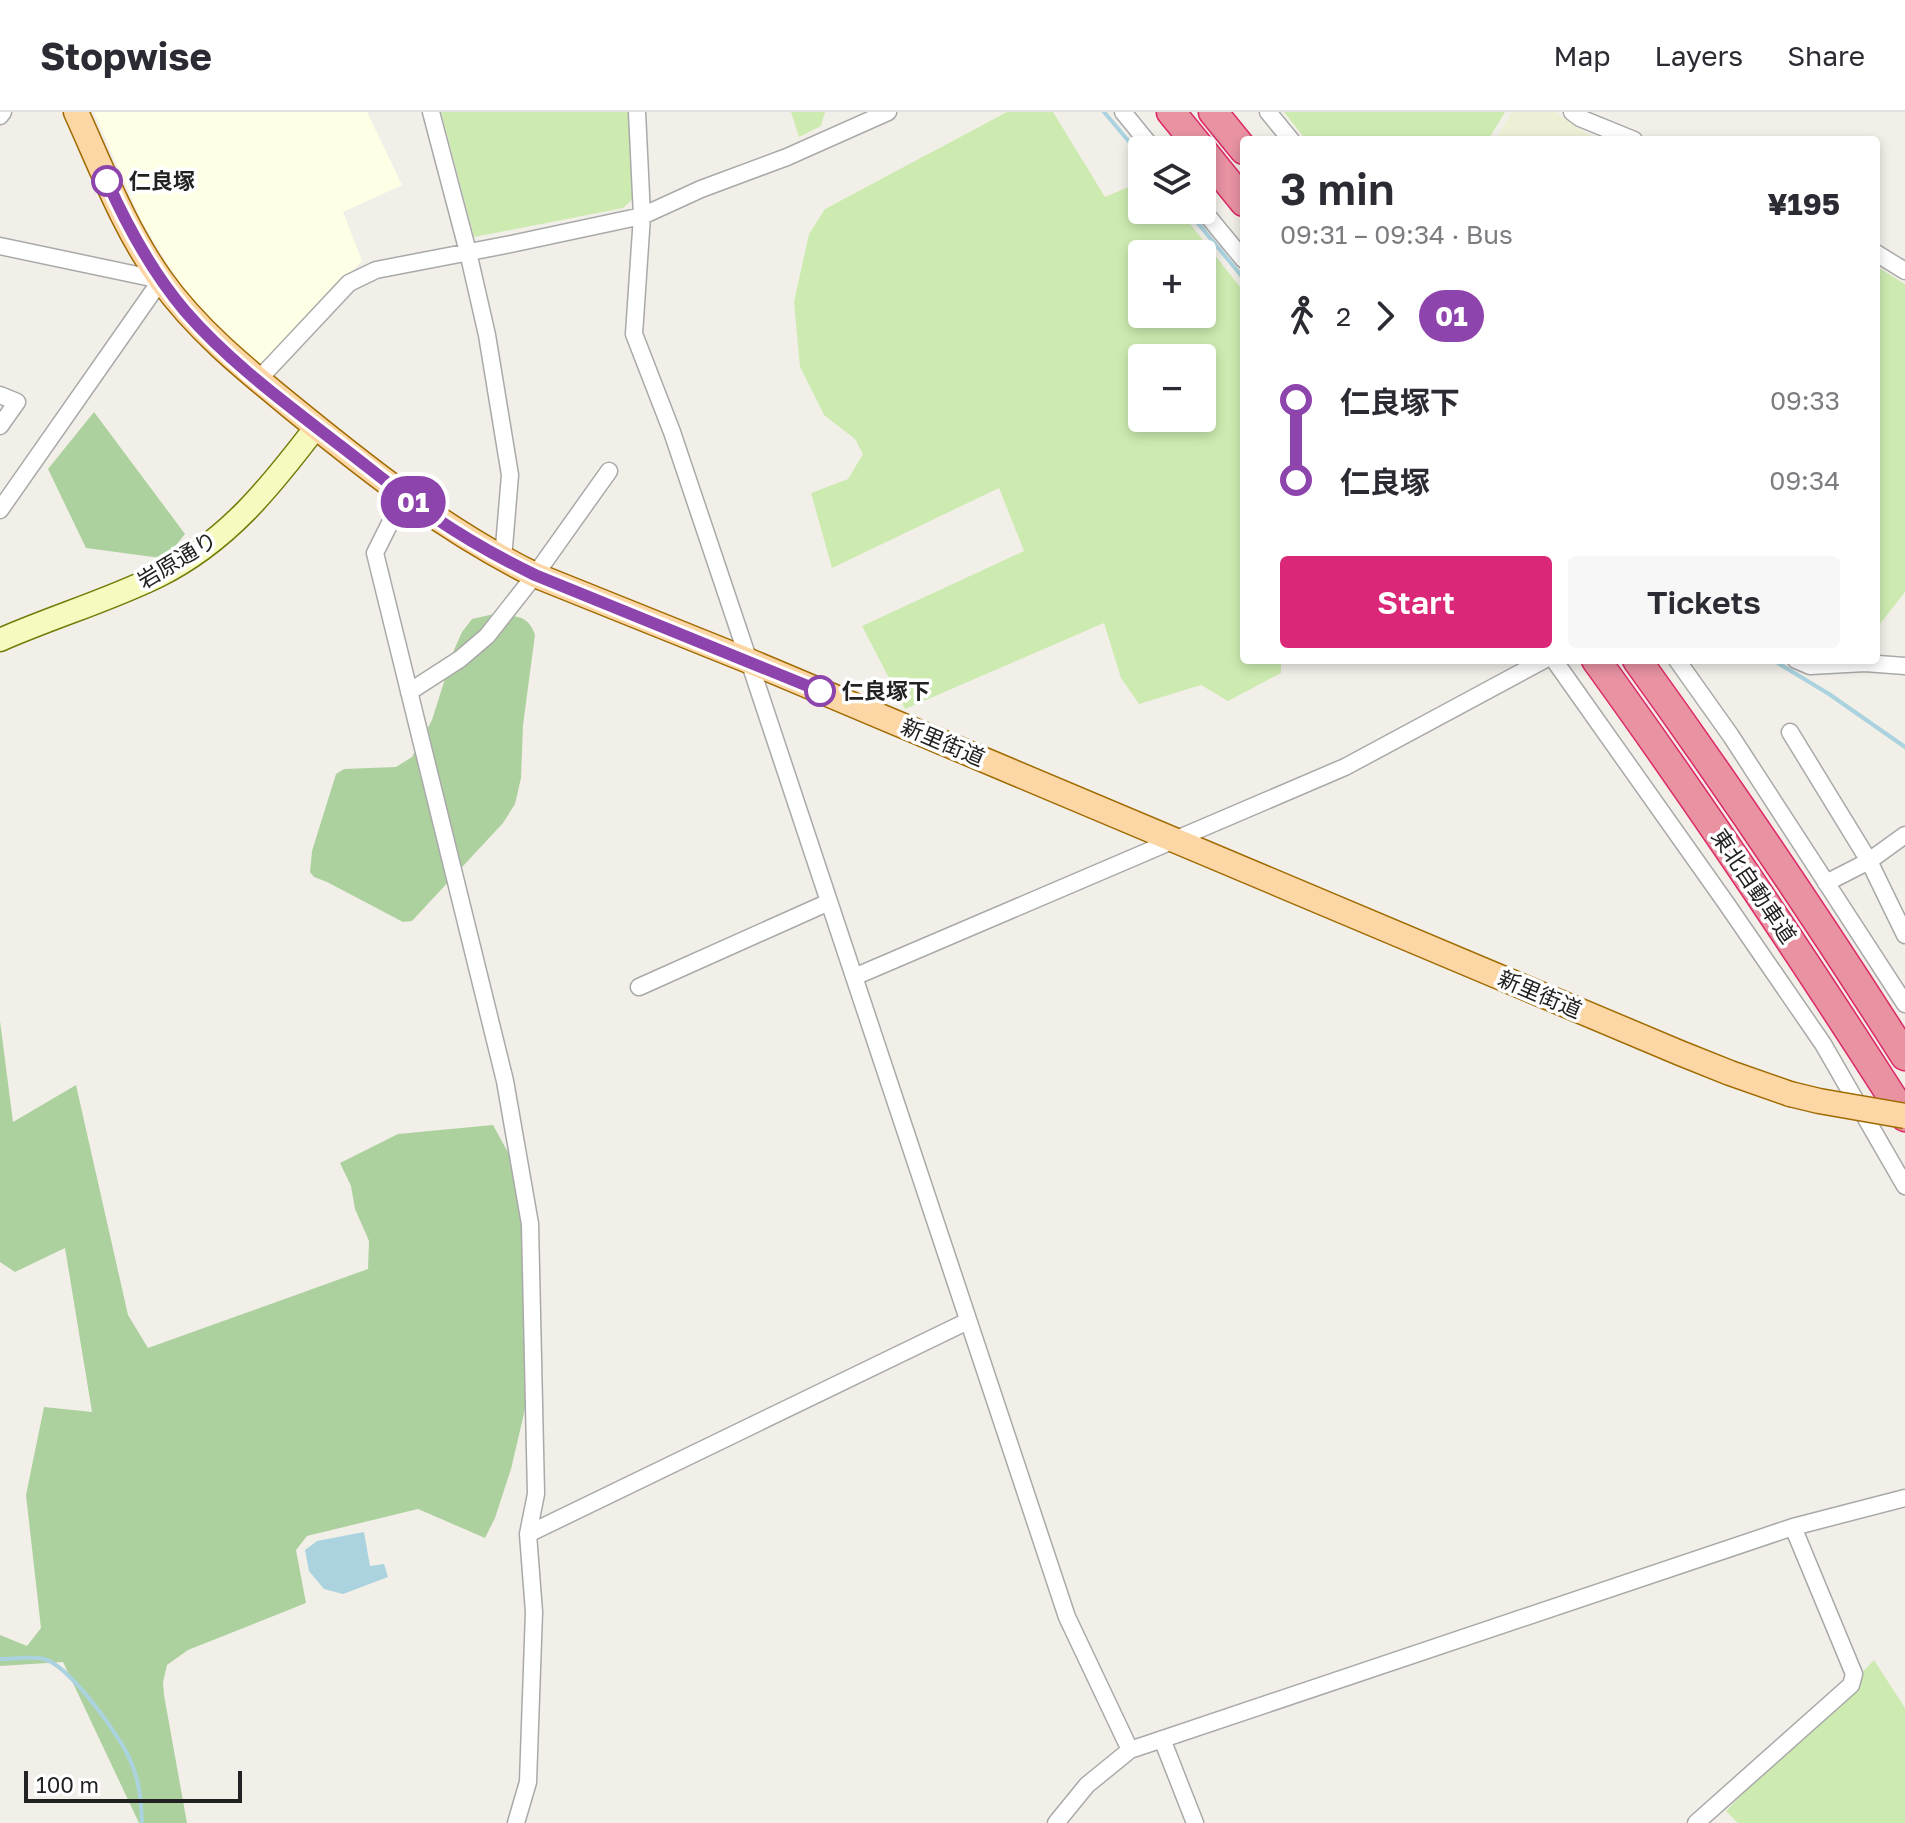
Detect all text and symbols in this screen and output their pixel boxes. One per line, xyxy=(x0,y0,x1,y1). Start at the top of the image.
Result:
text: Stopwise xyxy=(40,33,212,78)
text: Map xyxy=(1553,39,1611,72)
text: Layers xyxy=(1655,39,1743,72)
text: Share xyxy=(1787,39,1865,72)
map controls xyxy=(1128,136,1216,432)
button: layers xyxy=(1128,136,1216,224)
text: 3 min xyxy=(1280,162,1395,215)
marker: 仁良塚 xyxy=(92,166,122,196)
place label: 仁良塚 xyxy=(129,167,195,194)
text: ¥195 xyxy=(1767,186,1840,222)
text: 09:31 – 09:34 · Bus xyxy=(1280,219,1513,250)
button: + xyxy=(1128,240,1216,328)
icon: walk xyxy=(1280,294,1324,338)
icon: forward xyxy=(1363,294,1407,338)
text: 01 xyxy=(1435,299,1468,332)
text: 2 xyxy=(1336,301,1351,332)
button: − xyxy=(1128,344,1216,432)
text: 仁良塚下 xyxy=(1340,384,1460,420)
text: 09:33 xyxy=(1770,385,1840,416)
text: 仁良塚 xyxy=(1340,464,1430,500)
text: 09:34 xyxy=(1769,465,1840,496)
line badge: 01 xyxy=(377,476,449,528)
text: 01 xyxy=(397,485,429,518)
street label: 岩原通り xyxy=(132,525,221,594)
button: Start xyxy=(1280,556,1552,648)
button: Tickets xyxy=(1568,556,1840,648)
marker: 仁良塚下 xyxy=(805,676,835,706)
place label: 仁良塚下 xyxy=(842,677,930,704)
street label: 新里街道 xyxy=(897,712,989,771)
street label: 東北自動車道 xyxy=(1706,823,1803,948)
street label: 新里街道 xyxy=(1494,964,1586,1023)
scale bar xyxy=(24,1767,242,1803)
text: 100 m xyxy=(36,1771,99,1798)

